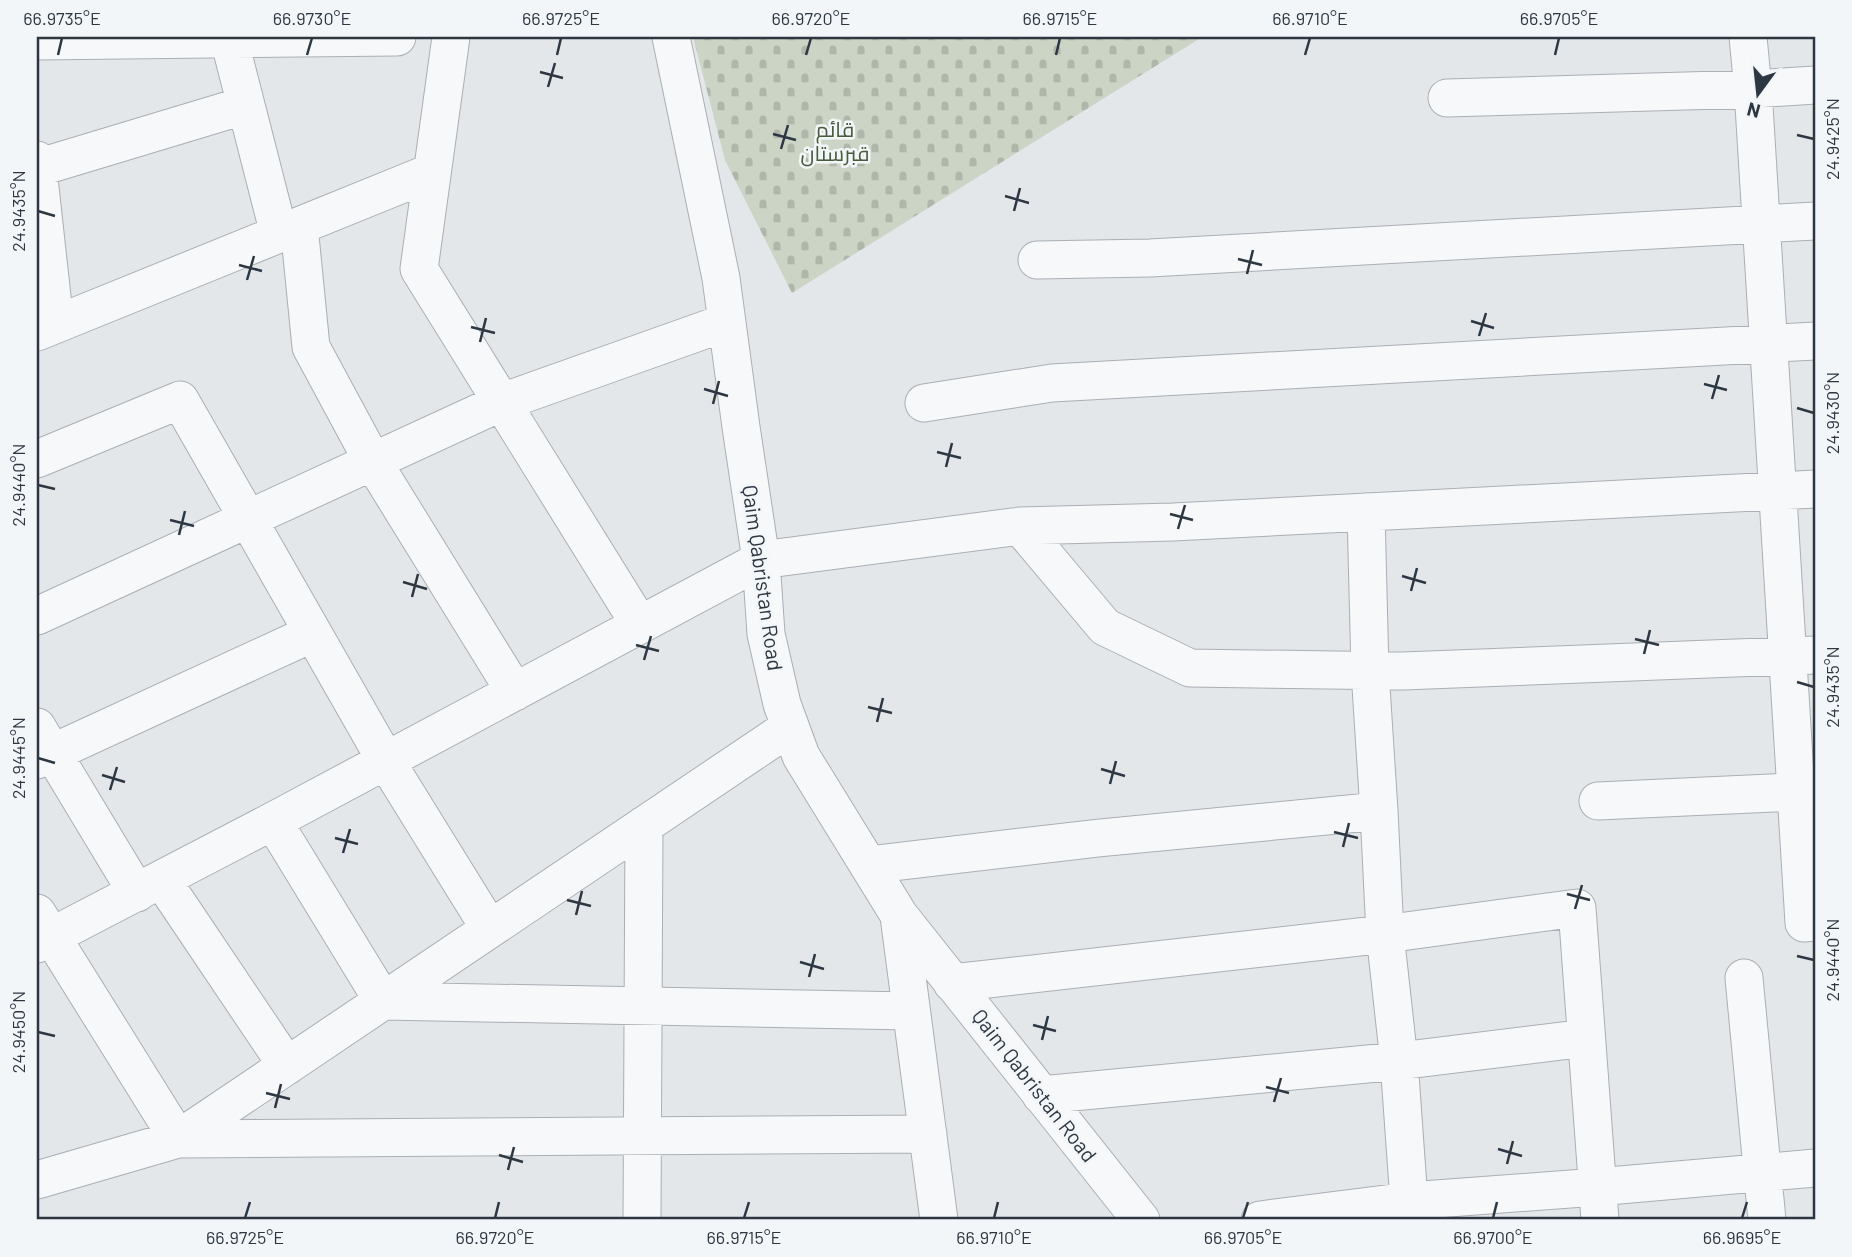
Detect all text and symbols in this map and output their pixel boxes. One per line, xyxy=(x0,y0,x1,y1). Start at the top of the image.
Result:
text: 66.9735°E xyxy=(23,7,101,29)
text: 66.9730°E xyxy=(273,7,351,29)
text: 66.9725°E xyxy=(522,7,600,29)
text: 66.9720°E xyxy=(771,7,851,29)
text: 66.9715°E xyxy=(1023,7,1097,29)
text: 66.9710°E xyxy=(1272,7,1348,29)
text: 66.9705°E xyxy=(1520,7,1598,29)
north arrow xyxy=(1722,60,1792,130)
text: N xyxy=(1744,98,1763,124)
text: 24.9425°N xyxy=(1821,98,1843,180)
park label: قائم قبرستان xyxy=(801,116,869,167)
text: 24.9435°N xyxy=(7,170,29,252)
text: 24.9430°N xyxy=(1821,372,1843,454)
text: 24.9440°N xyxy=(7,444,29,526)
street label: Qaim Qabristan Road xyxy=(738,483,789,672)
text: 24.9435°N xyxy=(1821,646,1843,728)
text: 24.9445°N xyxy=(7,717,29,799)
text: 24.9440°N xyxy=(1821,919,1843,1001)
text: 24.9450°N xyxy=(7,991,29,1073)
street label: Qaim Qabristan Road xyxy=(968,1004,1103,1167)
text: 66.9725°E xyxy=(206,1226,284,1248)
text: 66.9720°E xyxy=(455,1226,535,1248)
text: 66.9715°E xyxy=(707,1226,781,1248)
text: 66.9710°E xyxy=(956,1226,1032,1248)
text: 66.9705°E xyxy=(1204,1226,1282,1248)
text: 66.9700°E xyxy=(1453,1226,1533,1248)
text: 66.9695°E xyxy=(1703,1226,1781,1248)

